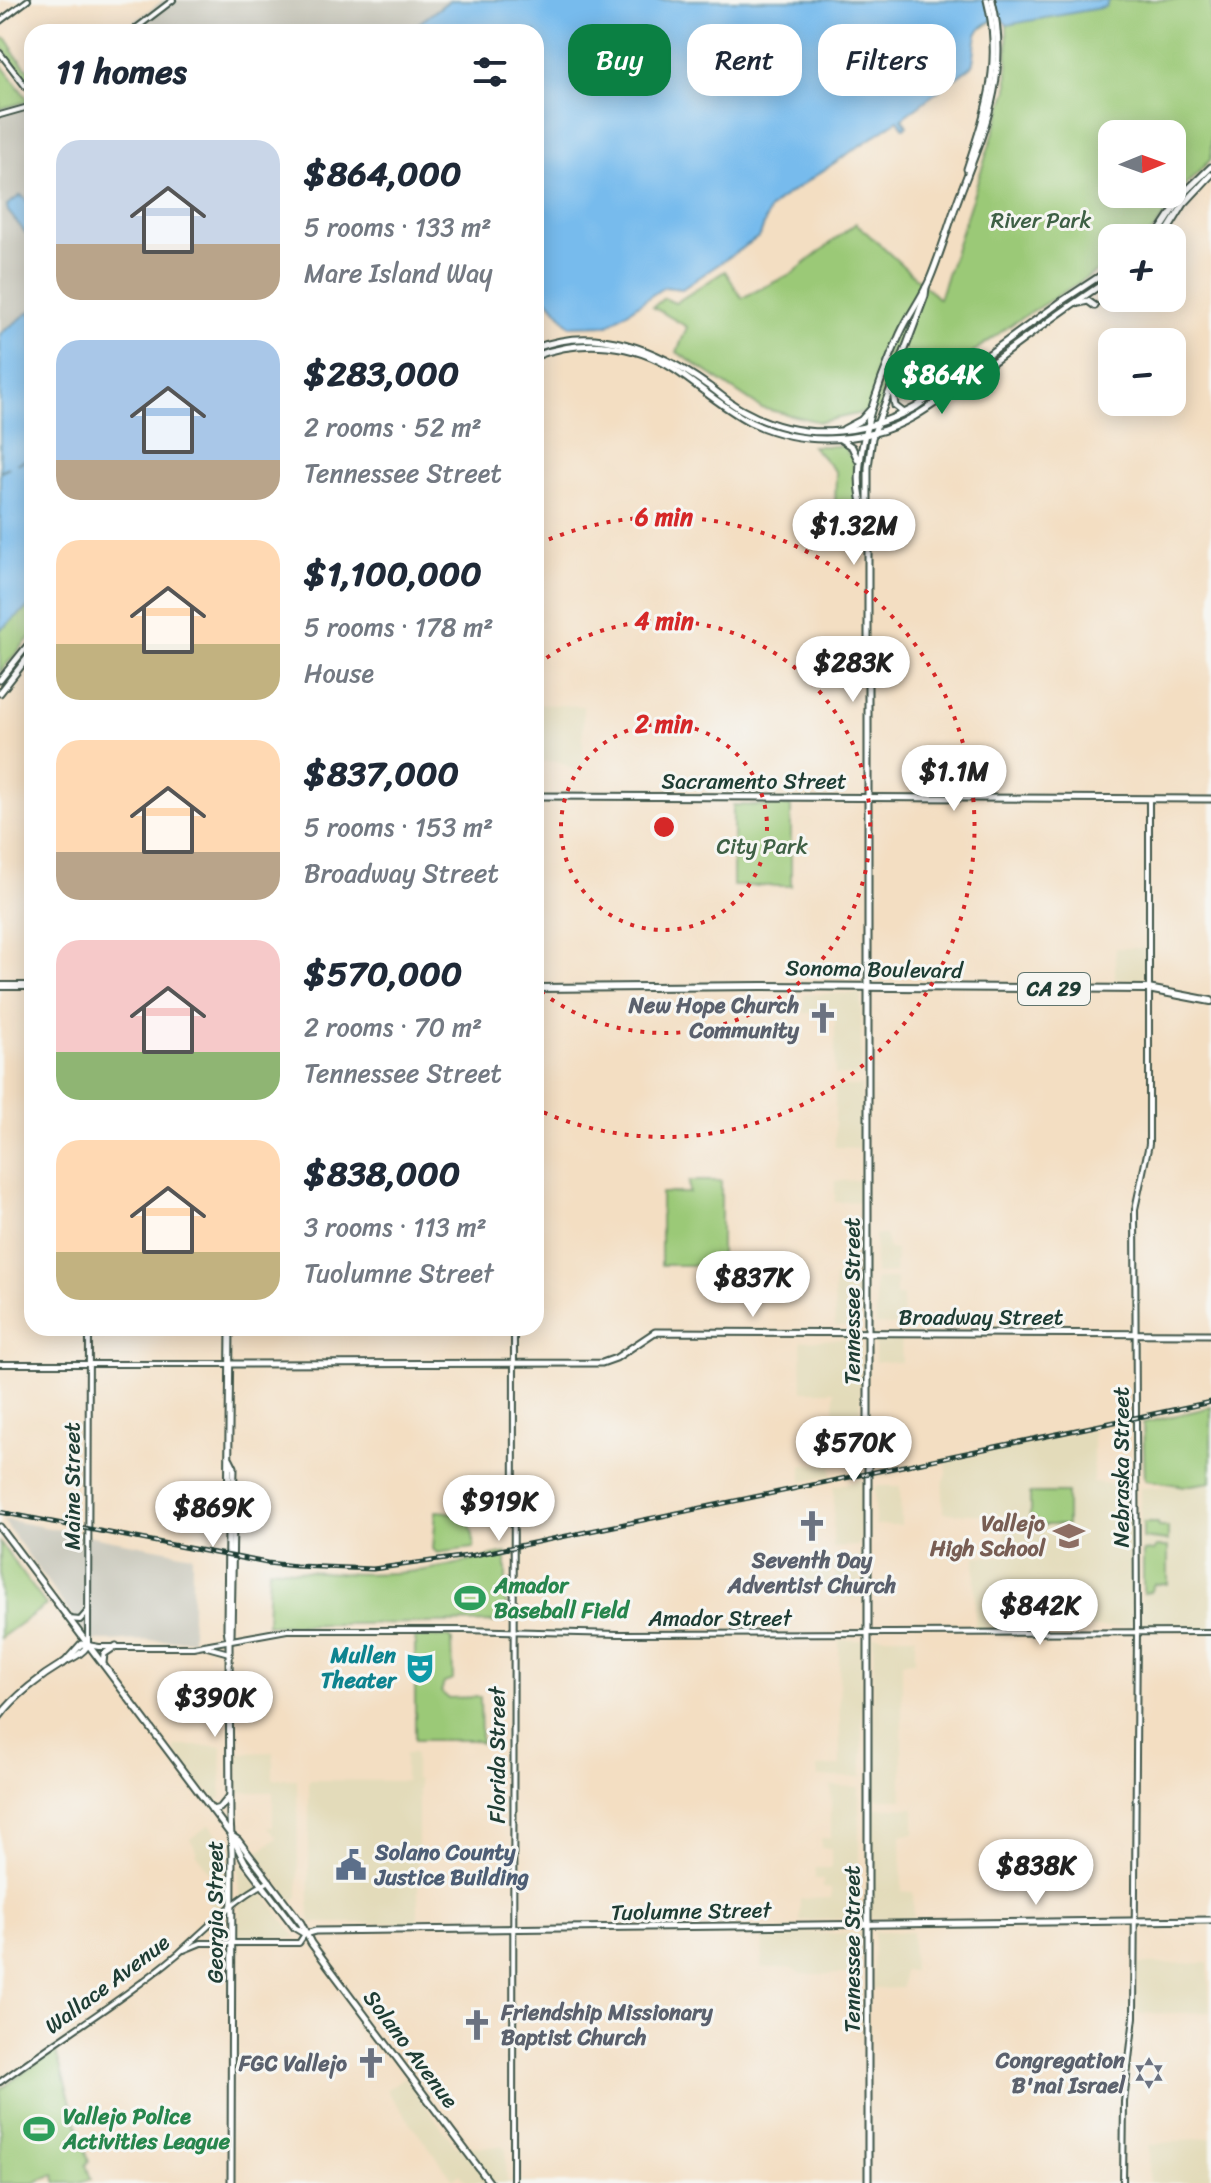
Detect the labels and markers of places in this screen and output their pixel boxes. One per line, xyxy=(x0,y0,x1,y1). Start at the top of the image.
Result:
pin: $864K xyxy=(886,348,998,416)
pin: $1.32M xyxy=(789,499,919,567)
pin: $283K xyxy=(797,636,909,704)
pin: $1.1M xyxy=(898,745,1010,813)
centre of rings xyxy=(650,813,678,841)
place label: New Hope Church Community xyxy=(628,986,800,1050)
church icon: New Hope Church Community xyxy=(806,1001,840,1035)
pin: $837K xyxy=(697,1251,809,1319)
pin: $570K xyxy=(798,1416,910,1484)
pin: $919K xyxy=(443,1475,555,1543)
pin: $869K xyxy=(157,1481,269,1549)
place label: Vallejo High School xyxy=(929,1504,1047,1568)
church icon: Seventh Day Adventist Church xyxy=(795,1509,829,1543)
school or university icon: Vallejo High School xyxy=(1052,1519,1086,1553)
place label: Seventh Day Adventist Church xyxy=(727,1541,897,1605)
place label: Amador Baseball Field xyxy=(493,1566,631,1630)
pin: $842K xyxy=(984,1579,1096,1647)
sports icon: Amador Baseball Field xyxy=(453,1581,487,1615)
place label: Mullen Theater xyxy=(321,1636,398,1700)
theatre icon: Mullen Theater xyxy=(403,1651,437,1685)
pin: $390K xyxy=(159,1671,271,1739)
place label: Solano County Justice Building xyxy=(373,1833,529,1897)
pin: $838K xyxy=(980,1839,1092,1907)
public building icon: Solano County Justice Building xyxy=(334,1848,368,1882)
place label: Friendship Missionary Baptist Church xyxy=(500,1993,713,2057)
church icon: Friendship Missionary Baptist Church xyxy=(460,2008,494,2042)
place label: Congregation B'nai Israel xyxy=(995,2041,1127,2105)
place label: FGC Vallejo xyxy=(238,2044,347,2083)
church icon: FGC Vallejo xyxy=(354,2046,388,2080)
synagogue icon: Congregation B'nai Israel xyxy=(1132,2056,1166,2090)
place label: Vallejo Police Activities League xyxy=(62,2097,231,2161)
sports icon: Vallejo Police Activities League xyxy=(22,2112,56,2146)

